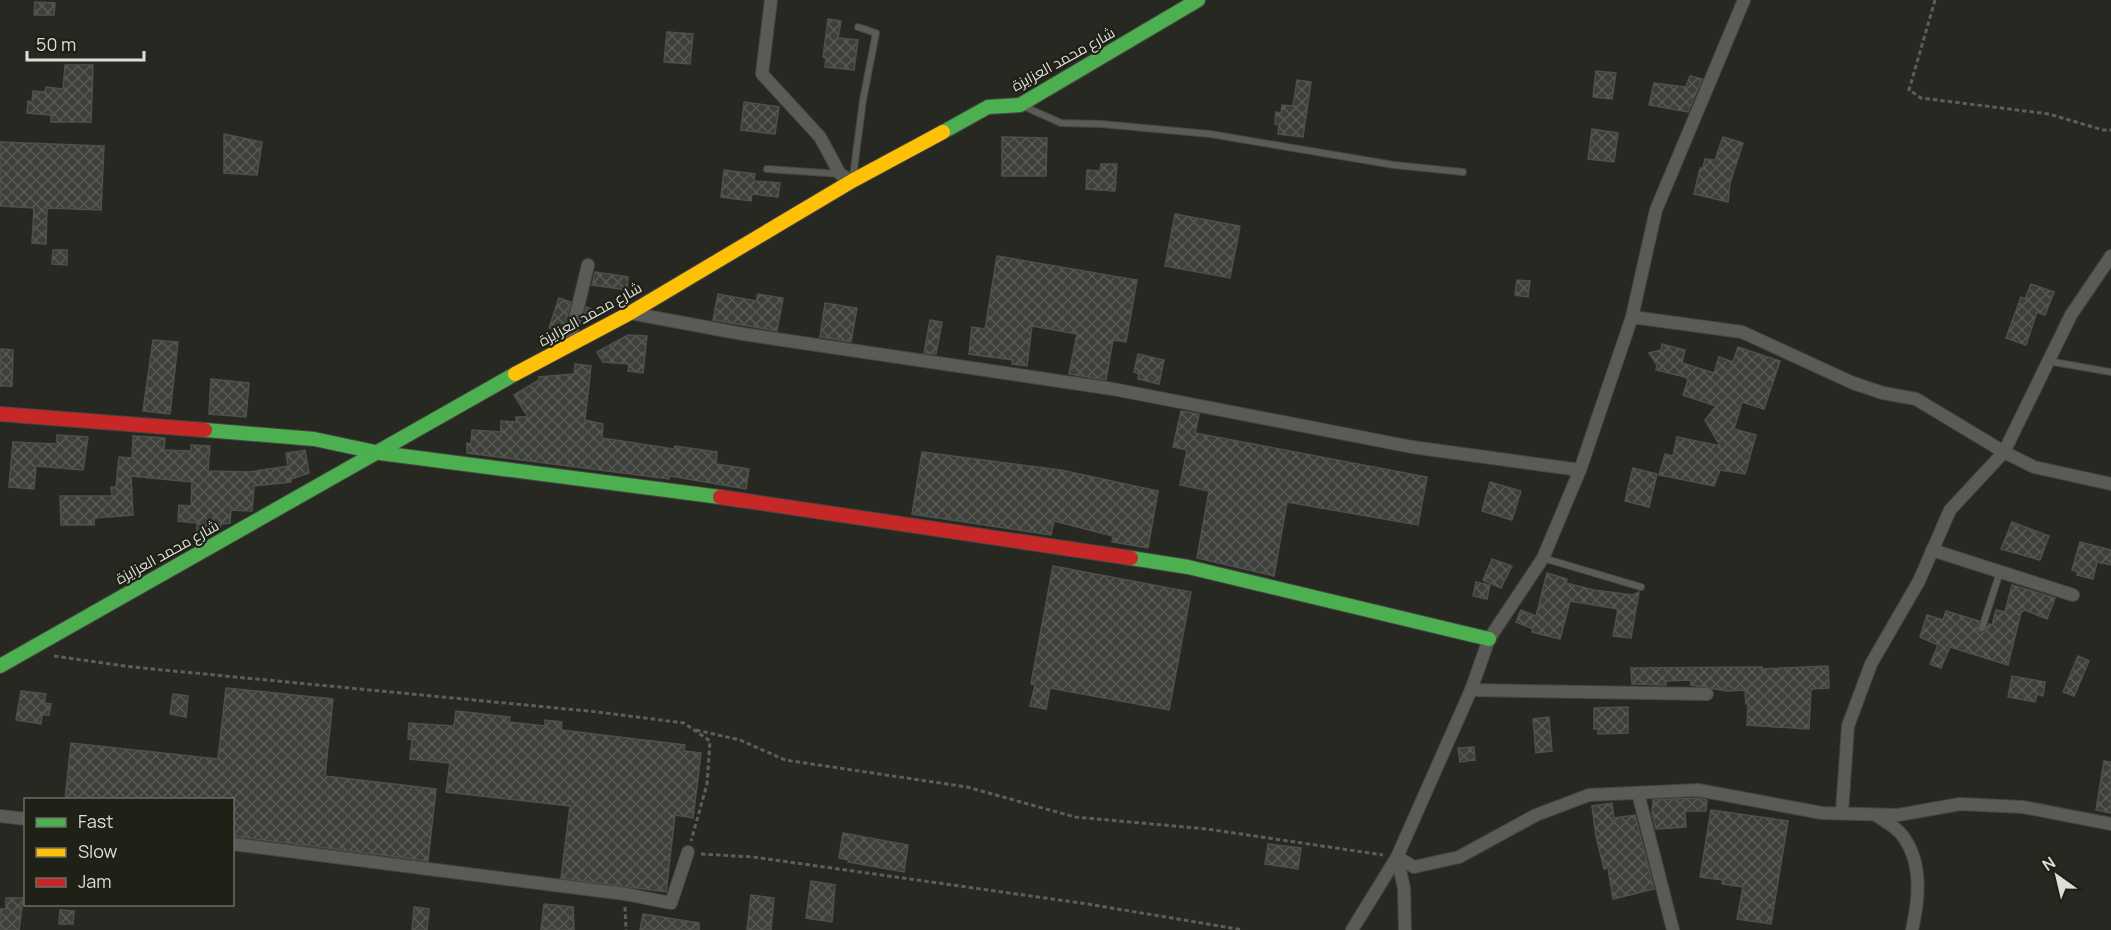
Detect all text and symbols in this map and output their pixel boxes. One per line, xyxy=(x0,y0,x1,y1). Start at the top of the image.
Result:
street label: شارع محمد العزايزة xyxy=(1007,22,1119,97)
scale bar xyxy=(27,24,144,62)
text: 50 m xyxy=(36,32,76,56)
street label: شارع محمد العزايزة xyxy=(534,277,646,352)
street label: شارع محمد العزايزة xyxy=(111,515,223,590)
legend xyxy=(24,798,234,906)
text: Fast xyxy=(78,809,113,833)
text: Slow xyxy=(78,839,118,863)
north arrow xyxy=(2027,846,2087,906)
text: N xyxy=(2038,851,2060,876)
text: Jam xyxy=(78,869,112,893)

